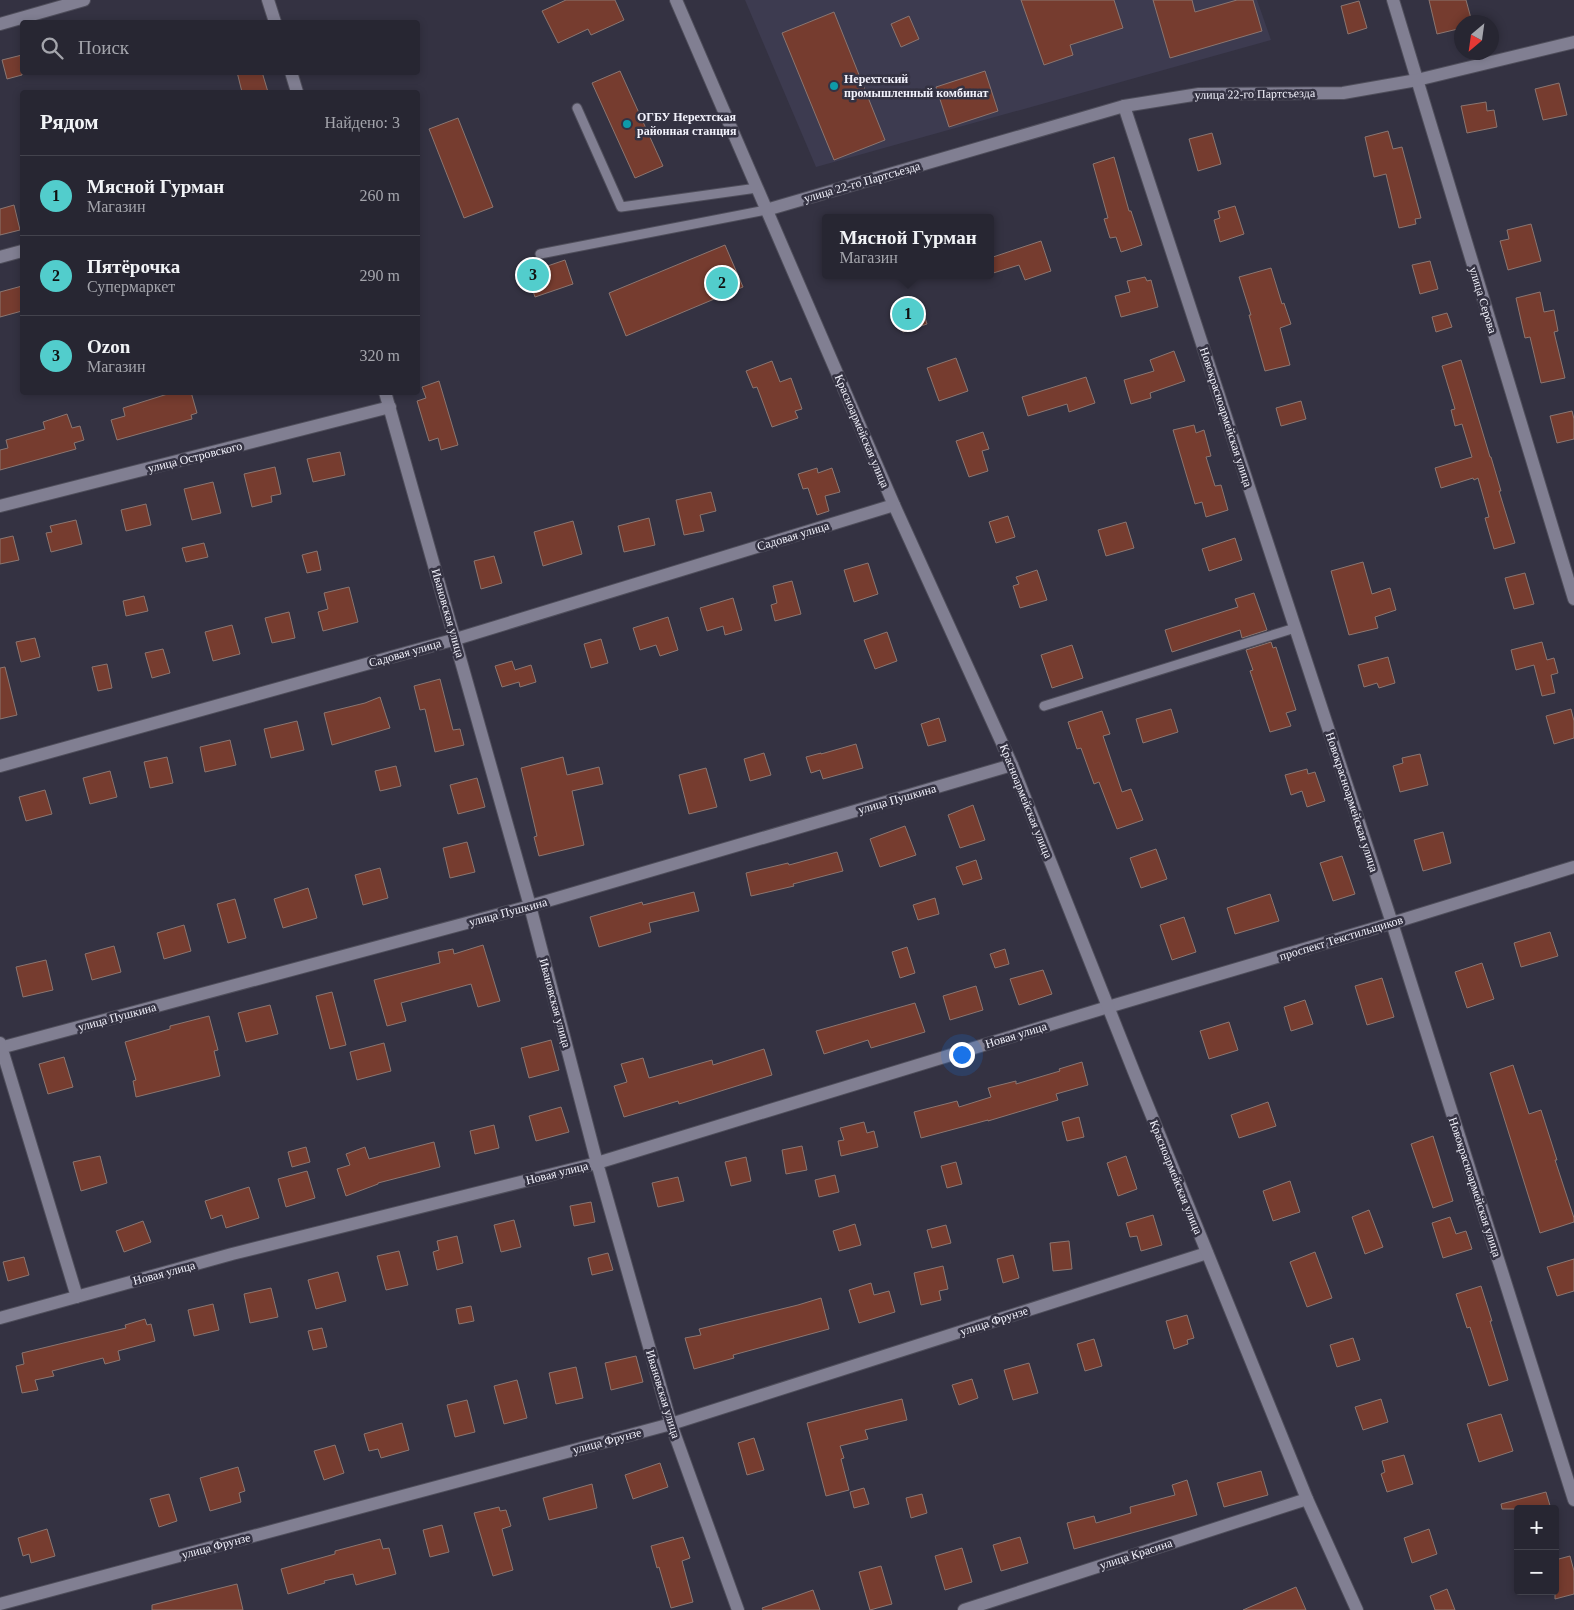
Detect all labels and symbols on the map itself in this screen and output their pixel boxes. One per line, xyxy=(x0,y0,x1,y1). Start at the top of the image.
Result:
north arrow xyxy=(1454,15,1499,60)
place label: Нерехтский промышленный комбинат xyxy=(844,72,988,100)
marker: Нерехтский промышленный комбинат xyxy=(828,80,840,92)
street label: улица 22-го Партсъезда xyxy=(1195,86,1316,102)
place label: ОГБУ Нерехтская районная станция xyxy=(637,110,737,138)
marker: ОГБУ Нерехтская районная станция xyxy=(621,118,633,130)
street label: улица 22-го Партсъезда xyxy=(802,158,922,205)
pin: 3 xyxy=(517,256,549,294)
pin: 2 xyxy=(706,264,738,302)
street label: улица Серова xyxy=(1466,265,1500,336)
pin: 1 xyxy=(892,295,924,333)
street label: Новокрасноармейская улица xyxy=(1197,345,1255,489)
street label: Красноармейская улица xyxy=(832,372,893,491)
street label: улица Островского xyxy=(146,439,244,475)
street label: Садовая улица xyxy=(755,518,831,554)
street label: Ивановская улица xyxy=(429,567,468,660)
street label: Садовая улица xyxy=(367,636,443,670)
street label: Новокрасноармейская улица xyxy=(1323,730,1381,874)
street label: Красноармейская улица xyxy=(997,742,1056,861)
street label: улица Пушкина xyxy=(856,781,938,817)
street label: улица Пушкина xyxy=(467,895,549,929)
street label: проспект Текстильщиков xyxy=(1278,912,1405,963)
street label: Ивановская улица xyxy=(536,957,574,1050)
street label: улица Пушкина xyxy=(76,1000,158,1034)
street label: Новая улица xyxy=(984,1019,1049,1051)
your location xyxy=(949,1042,975,1068)
street label: Новокрасноармейская улица xyxy=(1446,1115,1504,1259)
street label: Красноармейская улица xyxy=(1147,1118,1206,1237)
street label: Новая улица xyxy=(524,1158,590,1187)
street label: Новая улица xyxy=(131,1258,197,1288)
street label: улица Фрунзе xyxy=(958,1303,1030,1339)
street label: Ивановская улица xyxy=(643,1348,683,1441)
street label: улица Фрунзе xyxy=(571,1425,643,1457)
street label: улица Фрунзе xyxy=(180,1530,252,1562)
street label: улица Красина xyxy=(1098,1535,1175,1572)

